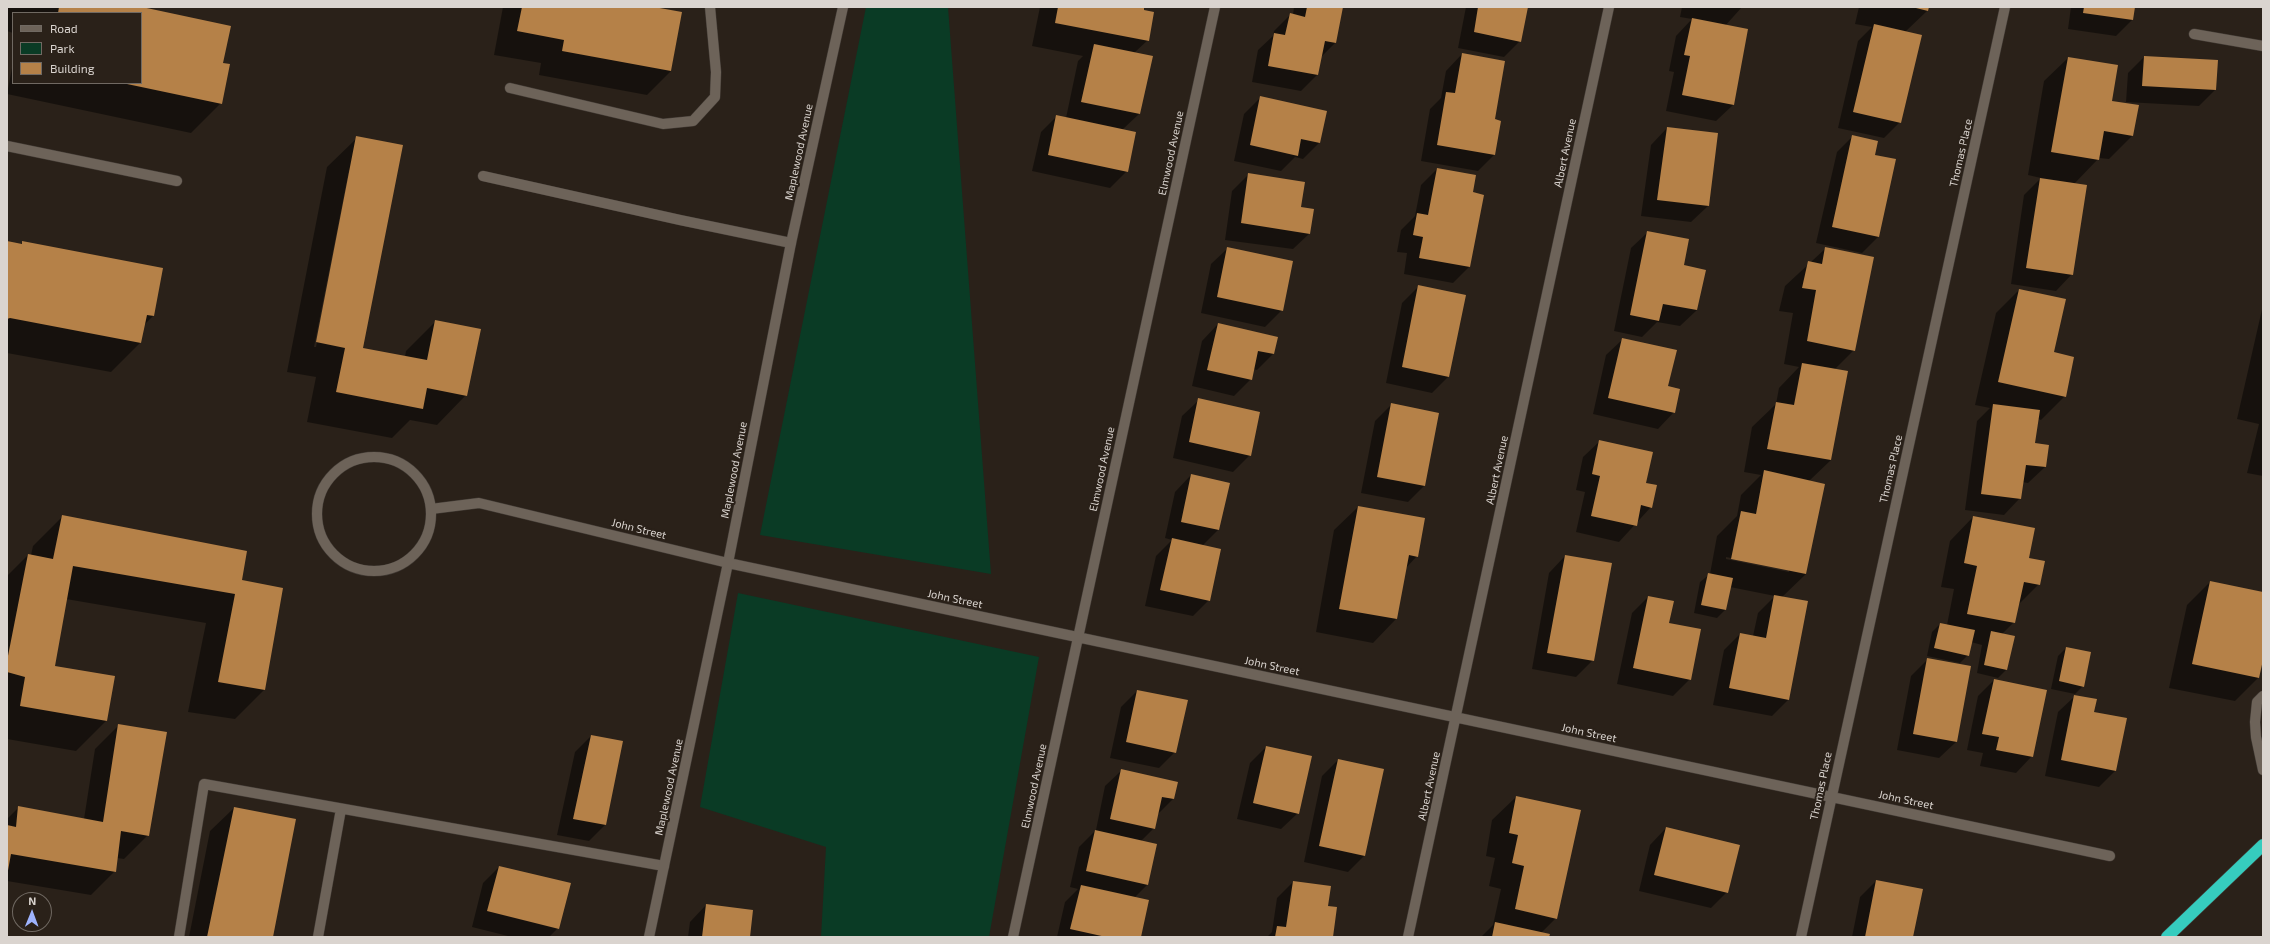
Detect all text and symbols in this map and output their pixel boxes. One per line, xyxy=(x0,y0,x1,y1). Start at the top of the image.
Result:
legend xyxy=(12,12,142,84)
text: Road xyxy=(50,21,78,35)
text: Park xyxy=(50,41,75,55)
text: Building xyxy=(50,61,94,75)
street label: Maplewood Avenue xyxy=(782,103,816,201)
street label: Elmwood Avenue xyxy=(1156,109,1186,197)
street label: Albert Avenue xyxy=(1551,117,1579,189)
street label: Thomas Place xyxy=(1947,118,1975,188)
street label: Maplewood Avenue xyxy=(718,420,750,520)
street label: Elmwood Avenue xyxy=(1087,425,1117,513)
street label: Albert Avenue xyxy=(1483,434,1511,506)
street label: Thomas Place xyxy=(1877,434,1905,504)
street label: John Street xyxy=(610,516,668,542)
street label: John Street xyxy=(926,587,984,611)
street label: John Street xyxy=(1243,654,1301,678)
street label: John Street xyxy=(1560,721,1618,745)
street label: Maplewood Avenue xyxy=(652,738,686,836)
street label: Elmwood Avenue xyxy=(1019,742,1049,830)
street label: Albert Avenue xyxy=(1415,750,1443,822)
street label: Thomas Place xyxy=(1807,751,1835,821)
street label: John Street xyxy=(1877,788,1935,812)
north arrow xyxy=(12,892,52,932)
text: N xyxy=(28,894,36,907)

